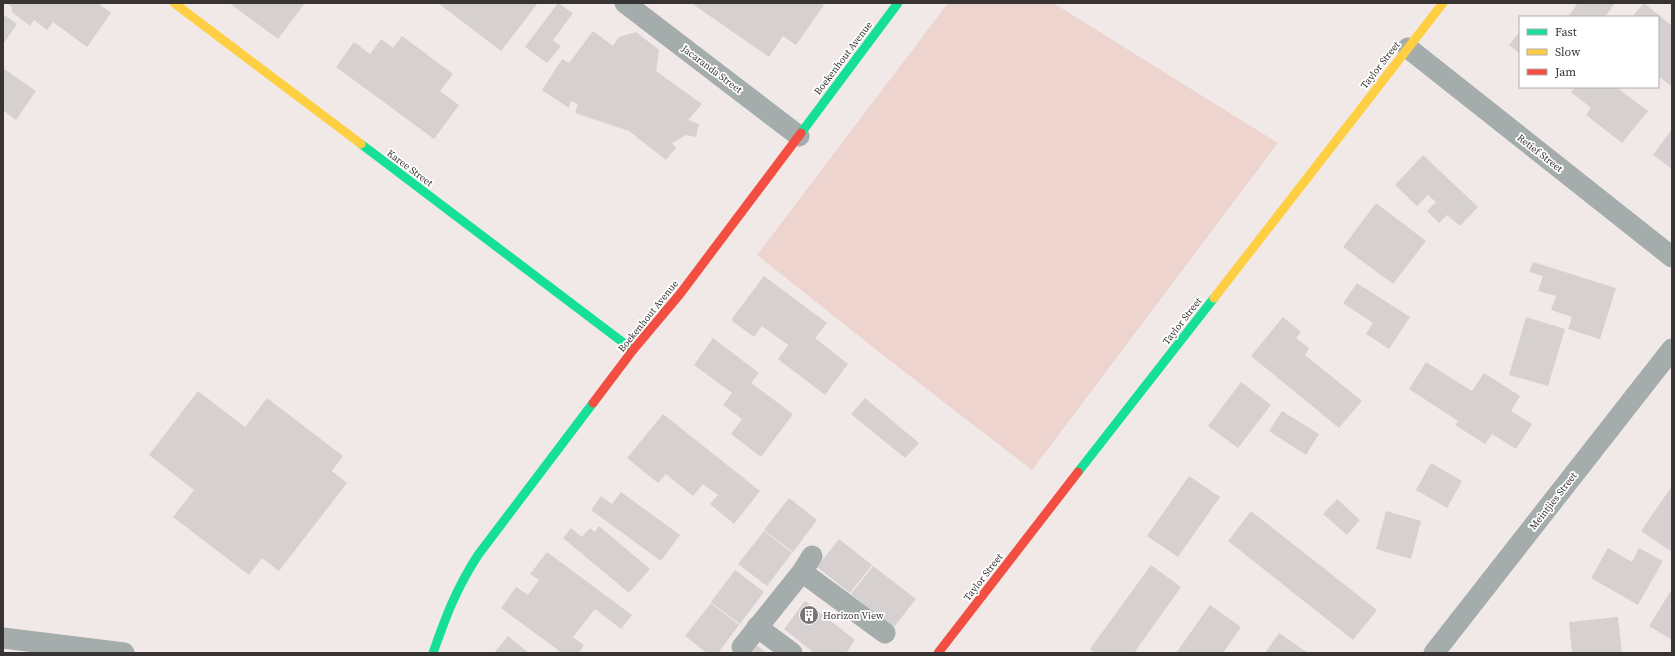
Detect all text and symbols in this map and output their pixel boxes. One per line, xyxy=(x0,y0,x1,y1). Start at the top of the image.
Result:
legend xyxy=(1519,16,1659,88)
street label: Boekenhout Avenue xyxy=(811,19,875,97)
text: Fast xyxy=(1555,24,1577,40)
street label: Taylor Street xyxy=(1358,38,1403,91)
street label: Jacaranda Street xyxy=(678,41,745,96)
text: Slow xyxy=(1555,44,1581,60)
text: Jam xyxy=(1554,64,1576,80)
street label: Retief Street xyxy=(1515,131,1566,175)
street label: Karee Street xyxy=(384,147,436,190)
street label: Boekenhout Avenue xyxy=(615,277,681,355)
street label: Taylor Street xyxy=(1160,294,1205,347)
street label: Meintjies Street xyxy=(1526,469,1580,532)
street label: Taylor Street xyxy=(961,550,1006,603)
building icon: Horizon View xyxy=(798,604,820,626)
place label: Horizon View xyxy=(823,609,884,622)

